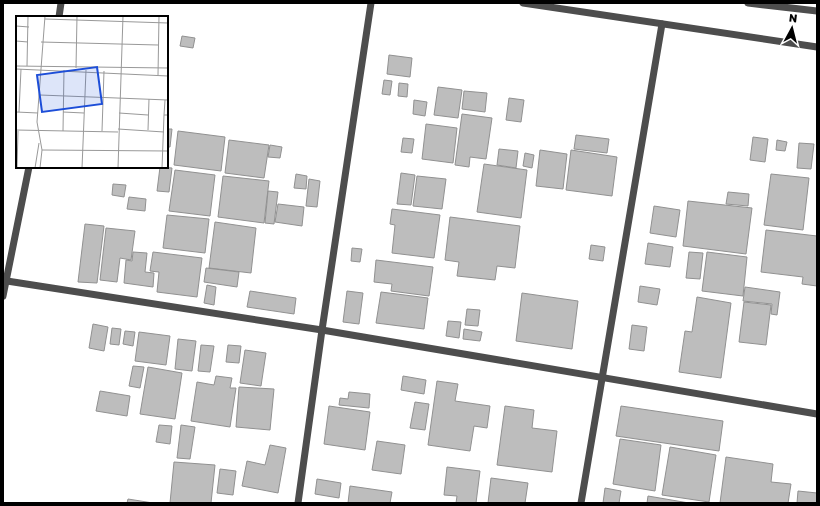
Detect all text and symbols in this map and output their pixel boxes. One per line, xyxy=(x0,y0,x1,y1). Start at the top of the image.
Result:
north arrow xyxy=(772,8,812,48)
text: N xyxy=(788,11,798,25)
inset map xyxy=(16,16,168,168)

